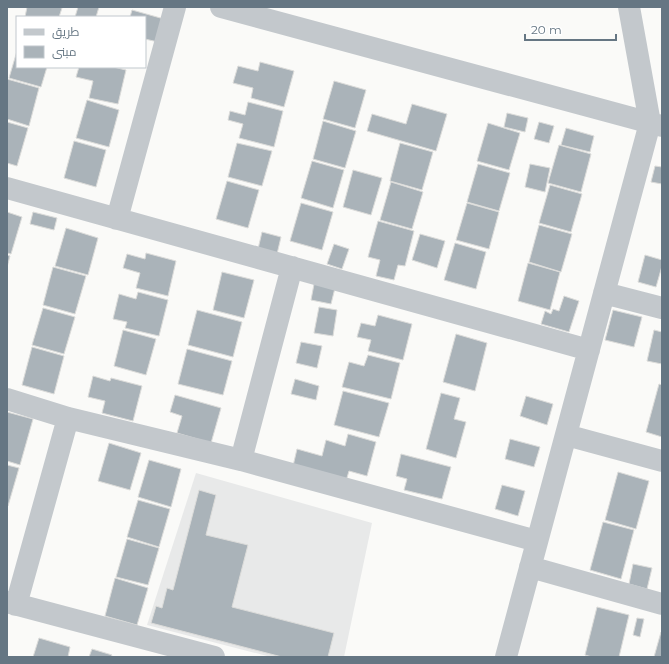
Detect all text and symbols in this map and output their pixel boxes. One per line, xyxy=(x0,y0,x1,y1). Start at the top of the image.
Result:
legend xyxy=(16,16,146,68)
scale bar xyxy=(525,16,616,42)
text: 20 m xyxy=(531,22,562,37)
text: طريق xyxy=(52,24,80,39)
text: مبنى xyxy=(52,44,77,59)

